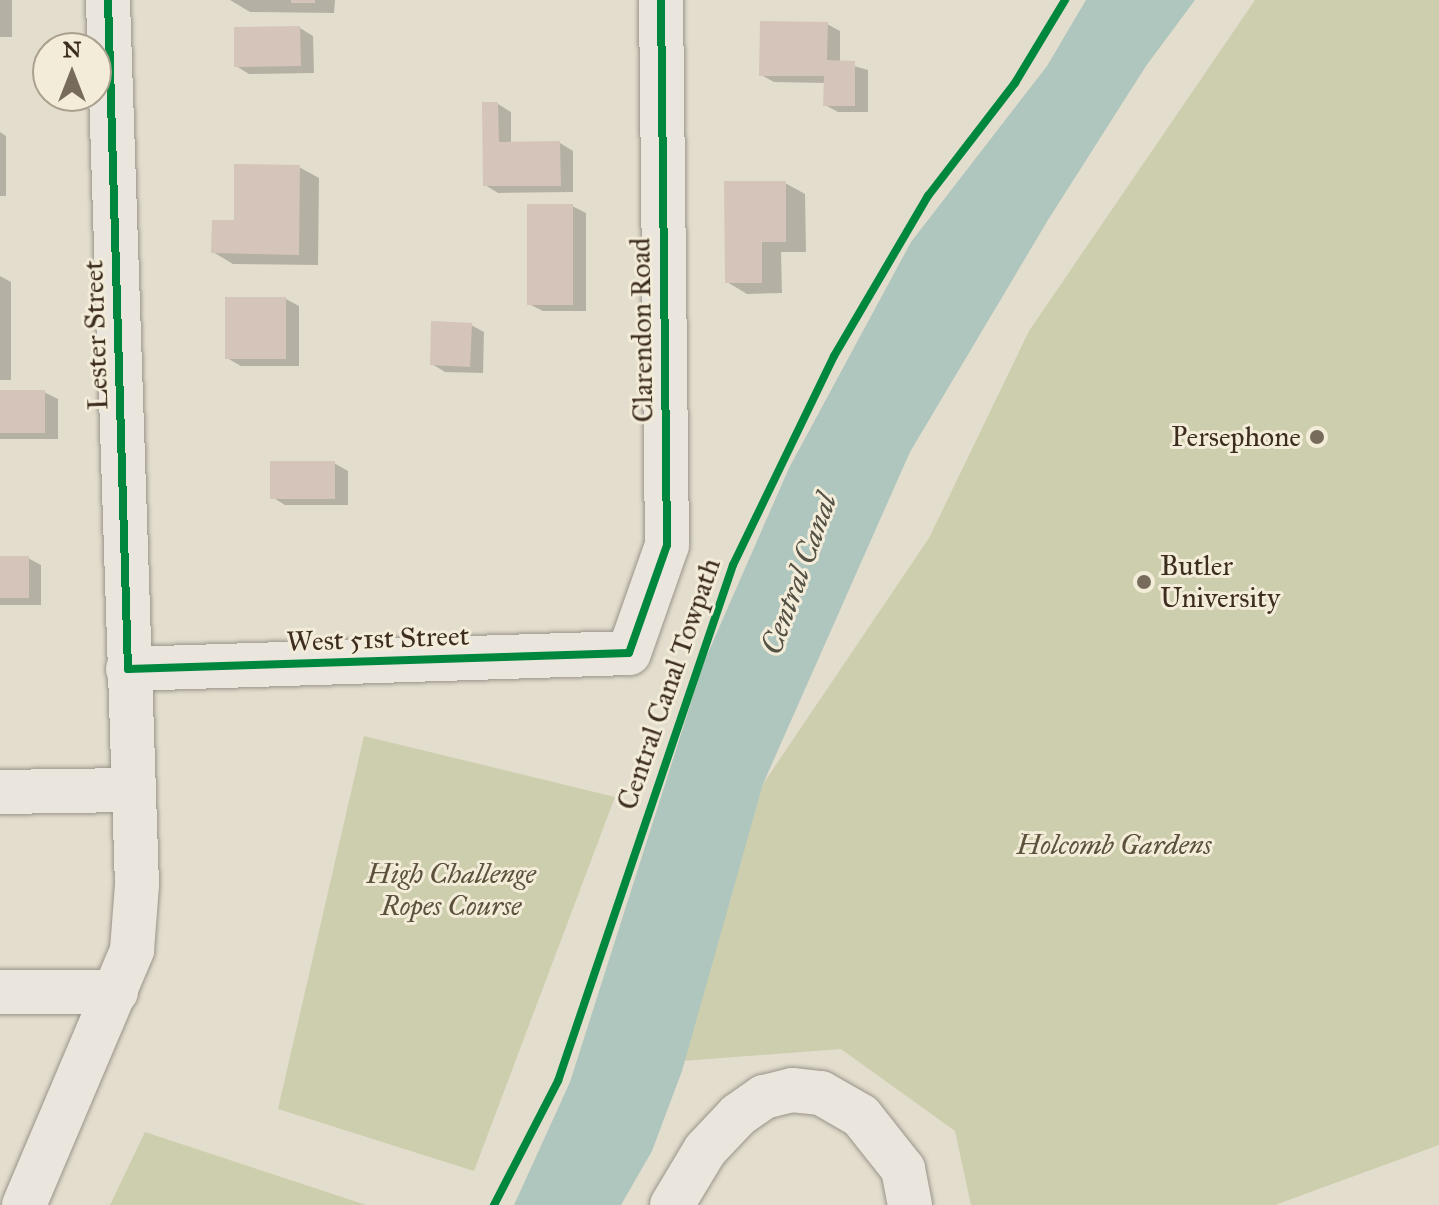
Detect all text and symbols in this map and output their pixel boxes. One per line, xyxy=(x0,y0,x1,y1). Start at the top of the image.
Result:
north arrow xyxy=(32,32,112,112)
text: N xyxy=(63,36,81,63)
street label: Clarendon Road xyxy=(624,237,660,423)
street label: Lester Street xyxy=(77,259,115,411)
place label: Persephone xyxy=(1171,420,1301,454)
marker: Persephone xyxy=(1308,428,1326,446)
water label: Central Canal xyxy=(753,489,845,659)
place label: Butler University xyxy=(1160,549,1280,615)
street label: Central Canal Towpath xyxy=(610,554,728,814)
marker: Butler University xyxy=(1135,573,1153,591)
street label: West 51st Street xyxy=(286,619,470,659)
park label: Holcomb Gardens xyxy=(1016,828,1212,862)
park label: High Challenge Ropes Course xyxy=(366,857,536,923)

